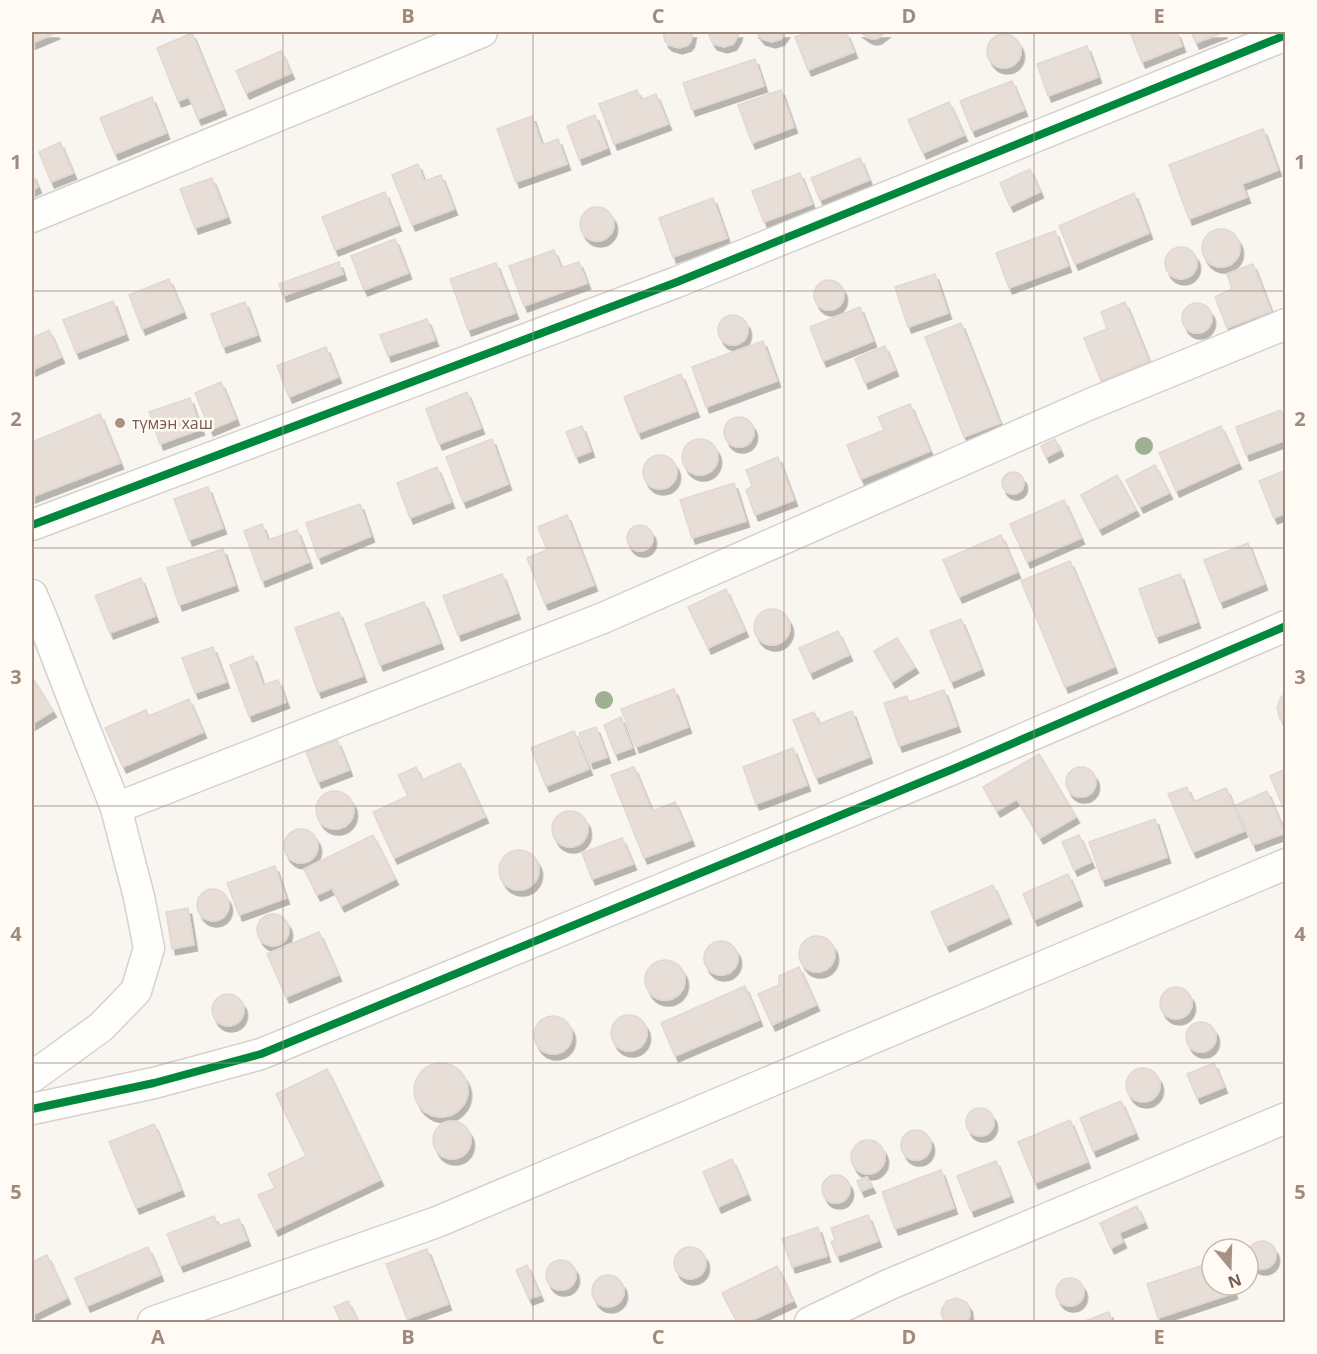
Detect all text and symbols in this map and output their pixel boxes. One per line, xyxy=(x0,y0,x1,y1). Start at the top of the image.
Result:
text: A xyxy=(151,2,165,29)
text: B xyxy=(401,2,415,29)
text: C xyxy=(652,2,665,29)
text: D xyxy=(902,2,916,29)
text: E xyxy=(1153,2,1165,29)
text: 1 xyxy=(10,148,22,175)
text: 1 xyxy=(1294,148,1306,175)
text: 2 xyxy=(10,405,22,432)
text: 2 xyxy=(1294,405,1306,432)
place label: түмэн хаш xyxy=(132,412,213,434)
marker: түмэн хаш xyxy=(113,416,127,430)
text: 3 xyxy=(10,663,22,690)
text: 3 xyxy=(1294,663,1306,690)
text: 4 xyxy=(10,920,22,947)
text: 4 xyxy=(1294,920,1306,947)
text: 5 xyxy=(10,1178,22,1205)
text: 5 xyxy=(1294,1178,1306,1205)
north arrow xyxy=(1200,1237,1260,1297)
text: N xyxy=(1225,1269,1245,1294)
text: A xyxy=(151,1323,165,1350)
text: B xyxy=(401,1323,415,1350)
text: C xyxy=(652,1323,665,1350)
text: D xyxy=(902,1323,916,1350)
text: E xyxy=(1153,1323,1165,1350)

